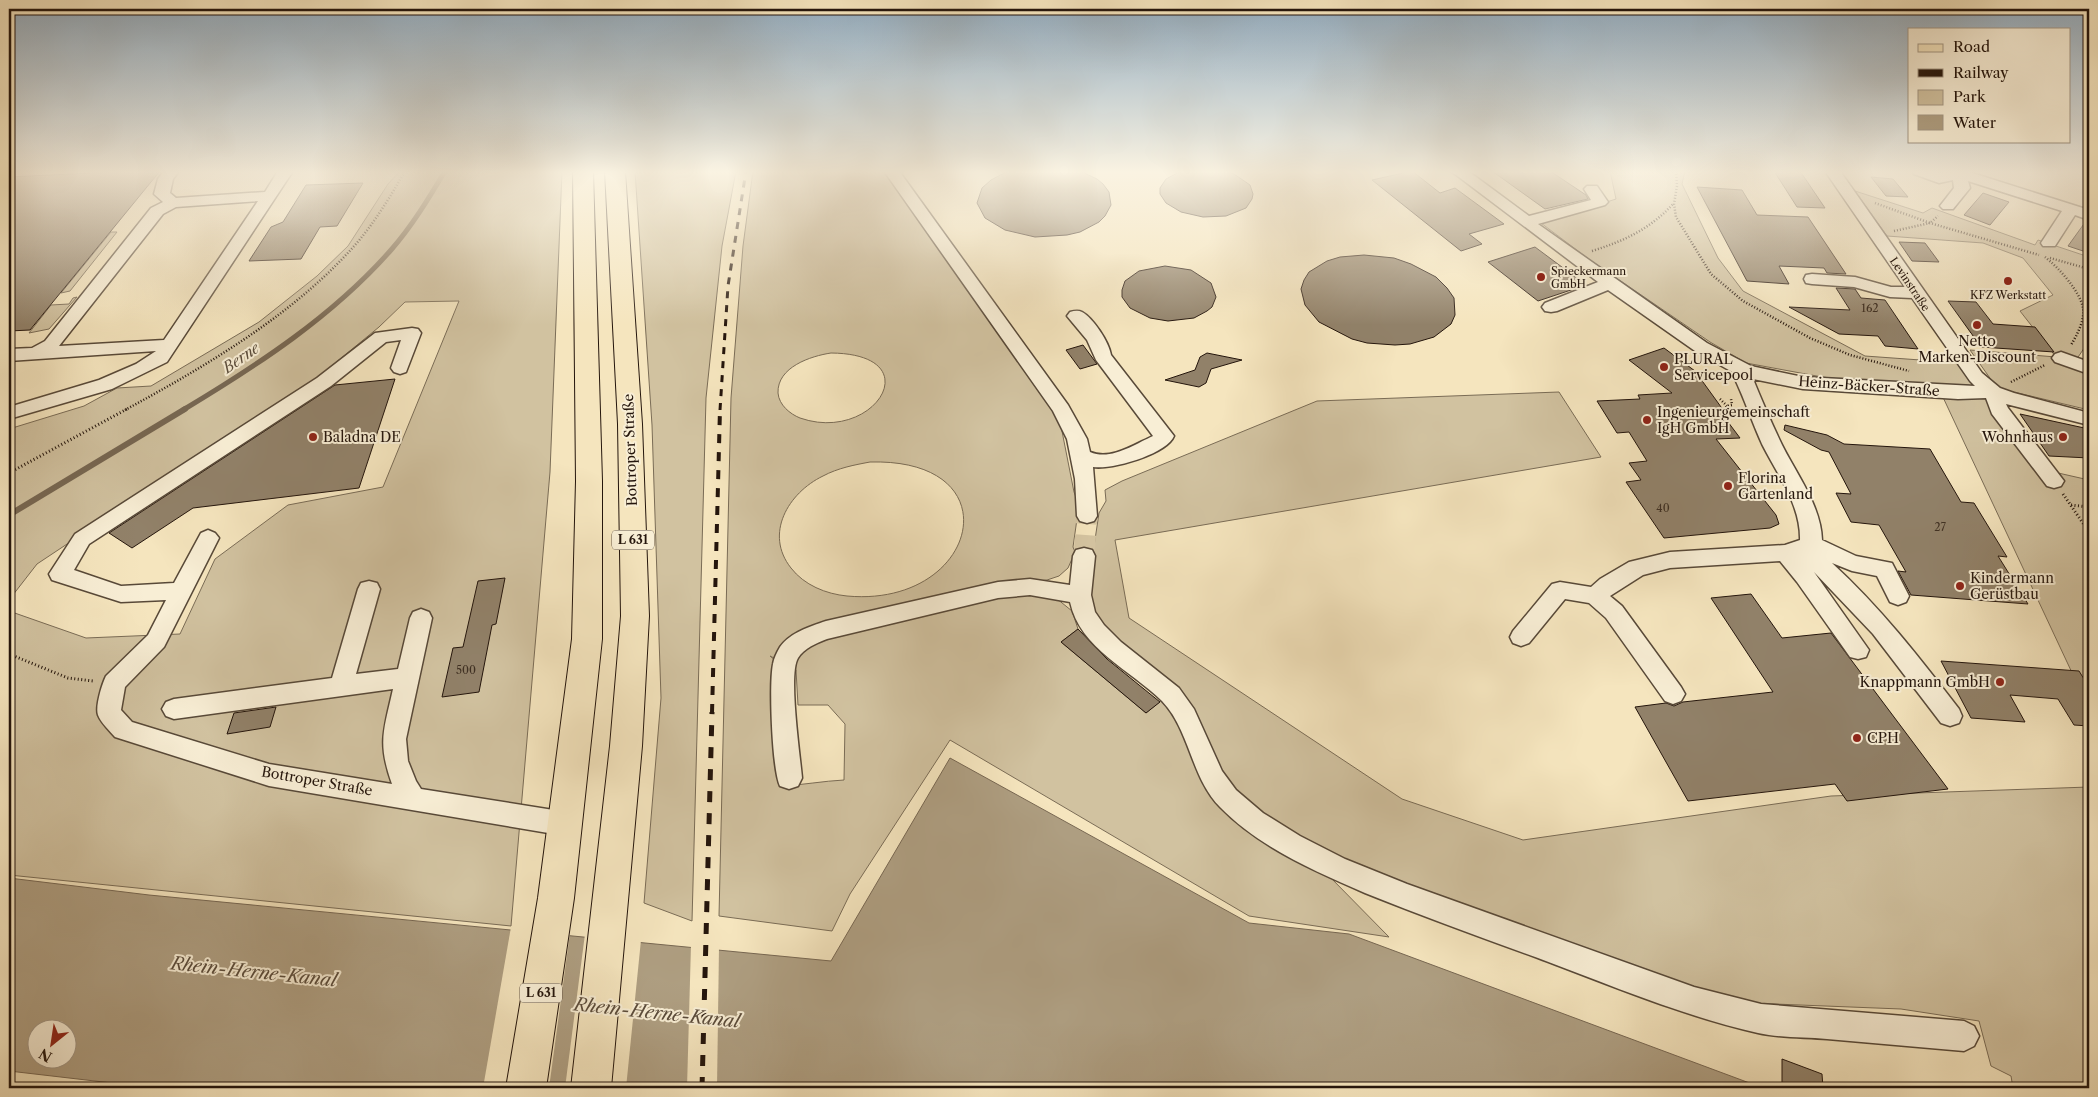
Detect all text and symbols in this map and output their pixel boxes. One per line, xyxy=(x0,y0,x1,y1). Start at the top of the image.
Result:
legend xyxy=(1908,28,2070,142)
text: Road xyxy=(1953,37,1990,56)
text: Railway xyxy=(1953,63,2009,82)
text: Park xyxy=(1953,87,1987,106)
text: Water xyxy=(1952,113,1997,132)
street label: Levinstraße xyxy=(1887,254,1933,314)
place label: Spieckermann GmbH xyxy=(1551,264,1626,291)
marker: Spieckermann GmbH xyxy=(1535,271,1547,283)
marker: KFZ Werkstatt xyxy=(2002,275,2014,287)
place label: KFZ Werkstatt xyxy=(1970,288,2046,302)
house number: 162 xyxy=(1861,301,1879,315)
marker: Netto Marken-Discount xyxy=(1971,319,1983,331)
place label: Netto Marken-Discount xyxy=(1918,332,2036,366)
water label: Berne xyxy=(218,338,263,378)
place label: PLURAL Servicepool xyxy=(1674,350,1753,384)
marker: PLURAL Servicepool xyxy=(1658,361,1670,373)
street label: Heinz-Bäcker-Straße xyxy=(1798,372,1941,400)
street label: Bottroper Straße xyxy=(619,393,641,507)
place label: Ingenieurgemeinschaft IgH GmbH xyxy=(1657,403,1810,437)
marker: Ingenieurgemeinschaft IgH GmbH xyxy=(1641,414,1653,426)
place label: Baladna DE xyxy=(323,428,401,446)
place label: Wohnhaus xyxy=(1981,428,2053,446)
marker: Baladna DE xyxy=(307,431,319,443)
marker: Wohnhaus xyxy=(2057,431,2069,443)
place label: Florina Gartenland xyxy=(1738,469,1813,503)
marker: Florina Gartenland xyxy=(1722,480,1734,492)
house number: 40 xyxy=(1656,501,1670,515)
house number: 27 xyxy=(1934,520,1946,534)
road number: L 631 xyxy=(612,530,654,550)
place label: Kindermann Gerüstbau xyxy=(1970,569,2054,603)
marker: Kindermann Gerüstbau xyxy=(1954,580,1966,592)
house number: 500 xyxy=(456,663,476,677)
place label: Knappmann GmbH xyxy=(1860,673,1990,691)
marker: Knappmann GmbH xyxy=(1994,676,2006,688)
place label: CPH xyxy=(1867,729,1899,747)
marker: CPH xyxy=(1851,732,1863,744)
street label: Bottroper Straße xyxy=(260,762,374,800)
water label: Rhein-Herne-Kanal xyxy=(168,952,340,992)
road number: L 631 xyxy=(520,984,562,1002)
water label: Rhein-Herne-Kanal xyxy=(571,993,743,1033)
north arrow xyxy=(28,1020,78,1070)
text: N xyxy=(36,1044,55,1066)

